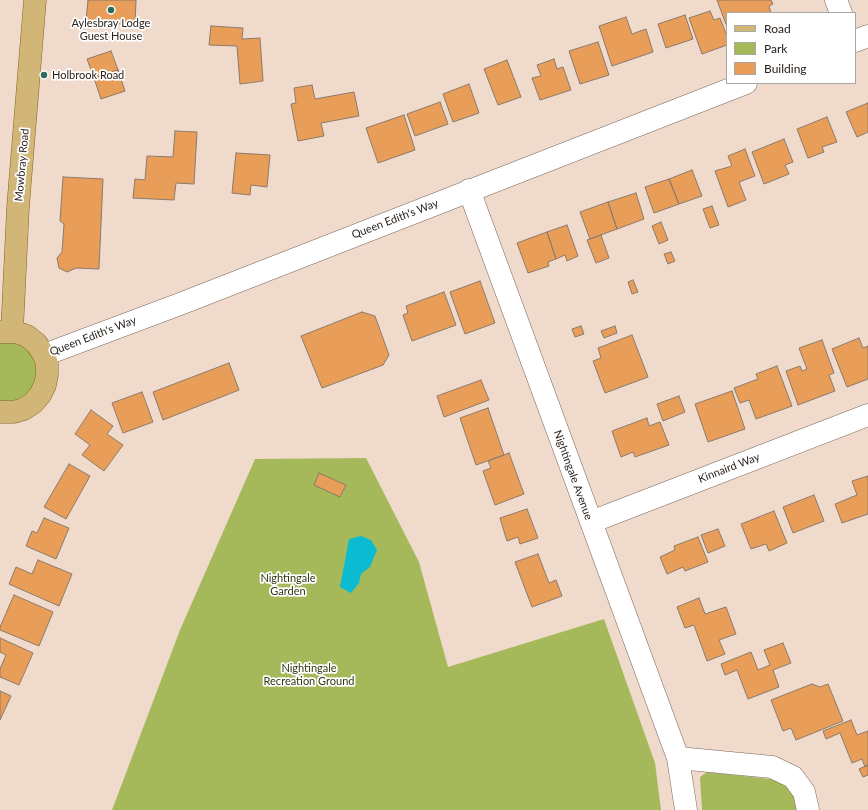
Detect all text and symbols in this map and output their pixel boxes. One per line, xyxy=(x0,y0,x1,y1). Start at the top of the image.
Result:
marker: Aylesbray Lodge Guest House xyxy=(106,5,116,15)
legend xyxy=(726,12,856,84)
place label: Aylesbray Lodge Guest House xyxy=(72,16,150,42)
text: Road xyxy=(764,21,791,36)
text: Park xyxy=(764,41,787,56)
text: Building xyxy=(764,61,807,76)
place label: Holbrook Road xyxy=(52,68,124,82)
marker: Holbrook Road xyxy=(39,70,49,80)
street label: Mowbray Road xyxy=(12,128,32,202)
street label: Queen Edith's Way xyxy=(350,196,440,242)
street label: Queen Edith's Way xyxy=(48,313,138,359)
street label: Nightingale Avenue xyxy=(551,428,595,522)
street label: Kinnaird Way xyxy=(696,450,762,486)
park label: Nightingale Garden xyxy=(260,571,316,597)
park label: Nightingale Recreation Ground xyxy=(264,661,354,687)

